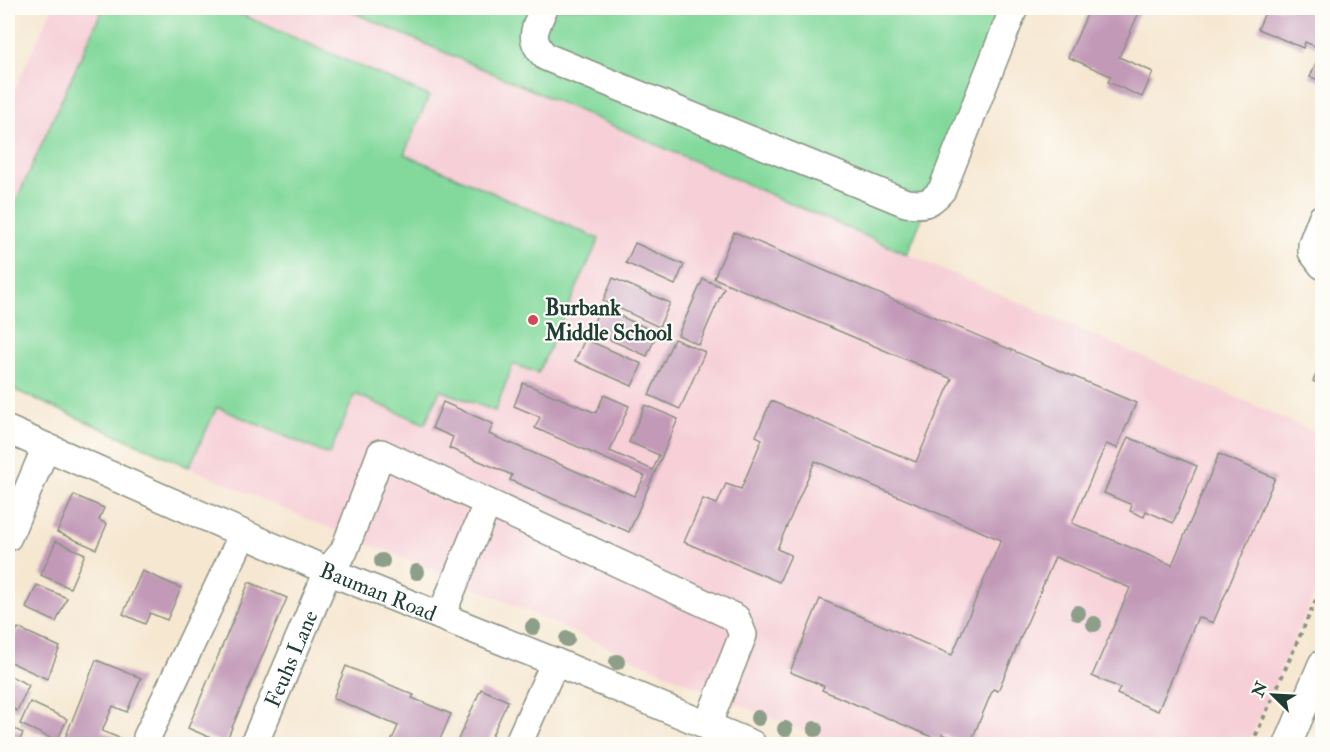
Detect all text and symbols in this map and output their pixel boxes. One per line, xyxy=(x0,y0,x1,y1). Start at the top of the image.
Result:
place label: Burbank Middle School xyxy=(544,294,673,347)
marker: Burbank Middle School xyxy=(526,313,540,327)
street label: Bauman Road xyxy=(316,556,440,628)
street label: Feuhs Lane xyxy=(258,606,325,712)
north arrow xyxy=(1243,665,1303,725)
text: N xyxy=(1248,678,1273,701)

